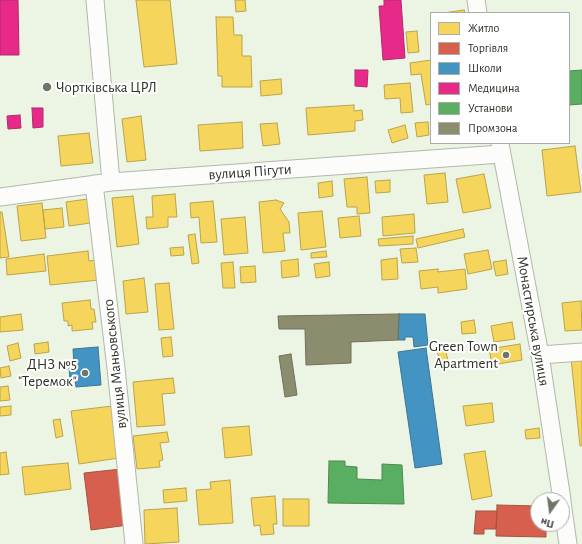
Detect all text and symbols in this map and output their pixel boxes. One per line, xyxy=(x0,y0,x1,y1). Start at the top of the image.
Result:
legend xyxy=(430,12,570,144)
text: Житло xyxy=(468,22,499,34)
text: Торгівля xyxy=(468,42,508,54)
text: Школи xyxy=(468,62,502,74)
place label: Чортківська ЦРЛ xyxy=(56,78,157,96)
marker: Чортківська ЦРЛ xyxy=(41,81,53,93)
text: Медицина xyxy=(468,82,520,94)
text: Установи xyxy=(468,102,513,114)
text: Промзона xyxy=(468,122,518,134)
street label: вулиця Пігути xyxy=(208,160,292,184)
street label: Монастирська вулиця xyxy=(513,255,553,387)
street label: вулиця Маньовського xyxy=(99,298,131,430)
place label: Green Town Apartment xyxy=(429,337,498,372)
marker: Green Town Apartment xyxy=(501,350,511,360)
place label: ДНЗ №5 "Теремок" xyxy=(18,355,77,390)
marker: ДНЗ №5 "Теремок" xyxy=(80,368,90,378)
north arrow xyxy=(530,492,570,532)
text: Пн xyxy=(539,516,555,530)

